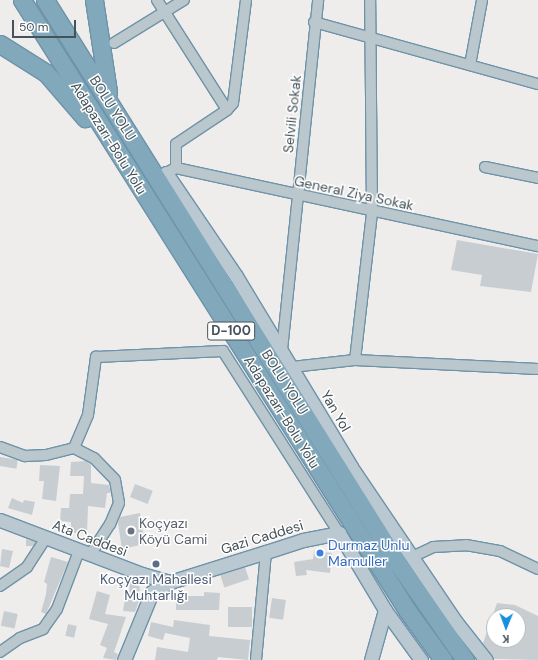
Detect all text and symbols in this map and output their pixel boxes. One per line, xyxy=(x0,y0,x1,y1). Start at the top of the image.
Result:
scale bar xyxy=(14,12,78,38)
text: 50 m xyxy=(19,19,48,35)
street label: BOLU YOLU xyxy=(86,72,140,144)
street label: Selvili Sokak xyxy=(280,74,304,154)
street label: Adapazarı-Bolu Yolu xyxy=(68,79,150,197)
street label: General Ziya Sokak xyxy=(293,172,415,214)
road number: D-100 xyxy=(207,320,255,342)
street label: BOLU YOLU xyxy=(258,346,312,418)
street label: Adapazarı-Bolu Yolu xyxy=(241,353,323,471)
street label: Yan Yol xyxy=(318,387,354,435)
place label: Koçyazı Köyü Cami xyxy=(139,515,207,548)
street label: Ata Caddesi xyxy=(50,516,130,560)
street label: Gazi Caddesi xyxy=(219,517,305,557)
marker: Koçyazı Köyü Cami xyxy=(126,526,136,536)
place label: Durmaz Unlu Mamuller xyxy=(328,537,409,570)
marker: Durmaz Unlu Mamuller xyxy=(315,548,325,558)
marker: Koçyazı Mahallesi Muhtarlığı xyxy=(151,559,161,569)
place label: Koçyazı Mahallesi Muhtarlığı xyxy=(100,571,212,604)
north arrow xyxy=(486,608,526,648)
text: K xyxy=(502,632,510,646)

